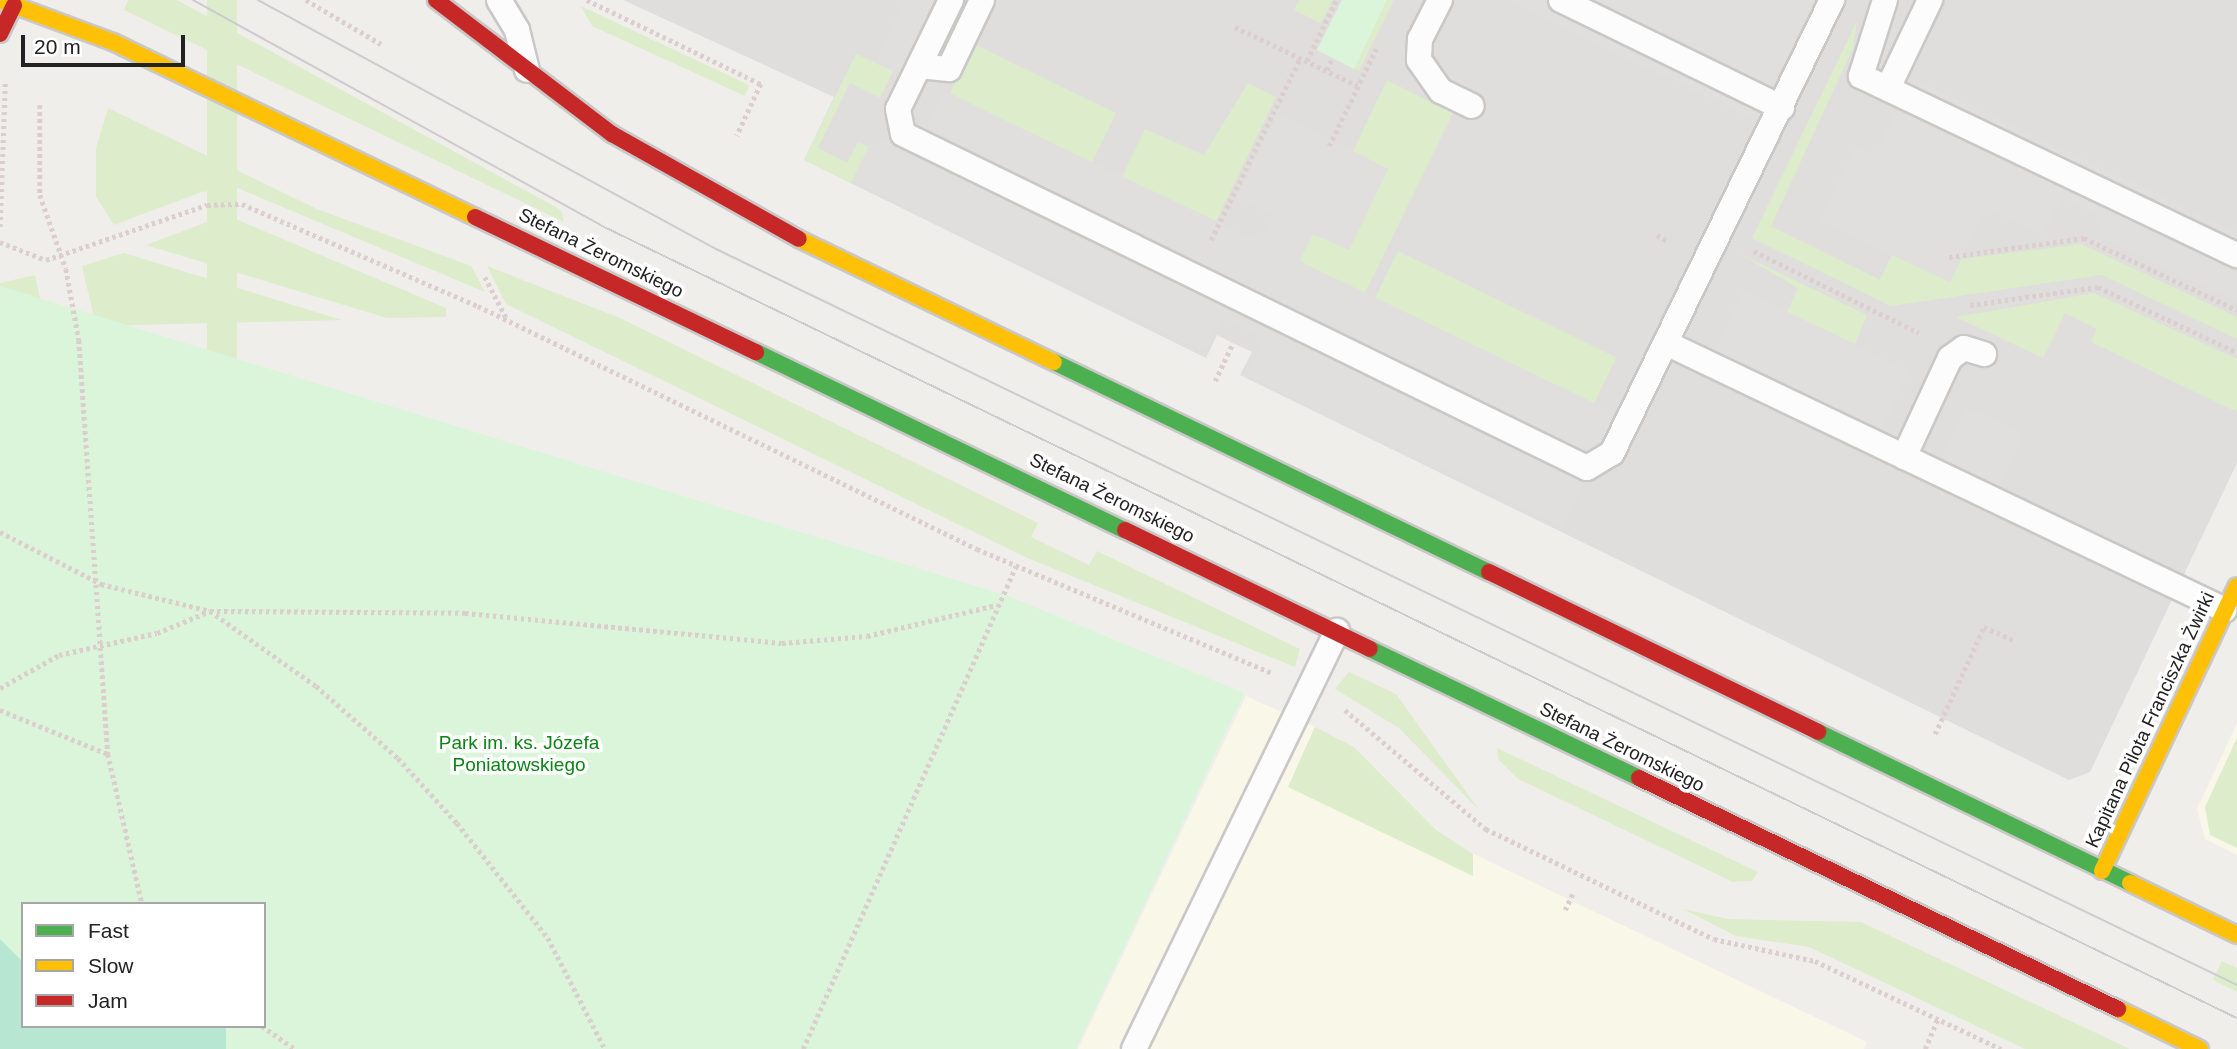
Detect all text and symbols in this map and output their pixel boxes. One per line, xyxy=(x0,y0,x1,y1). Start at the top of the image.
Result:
scale bar xyxy=(24,21,189,65)
text: 20 m xyxy=(34,35,81,58)
street label: Stefana Żeromskiego xyxy=(515,203,687,303)
street label: Stefana Żeromskiego xyxy=(1026,448,1198,548)
street label: Kapitana Pilota Franciszka Żwirki xyxy=(2081,588,2219,852)
street label: Stefana Żeromskiego xyxy=(1536,697,1708,797)
park label: Park im. ks. Józefa Poniatowskiego xyxy=(439,732,599,776)
legend xyxy=(21,902,266,1028)
text: Fast xyxy=(88,919,129,942)
text: Slow xyxy=(88,954,134,977)
text: Jam xyxy=(88,989,128,1012)

